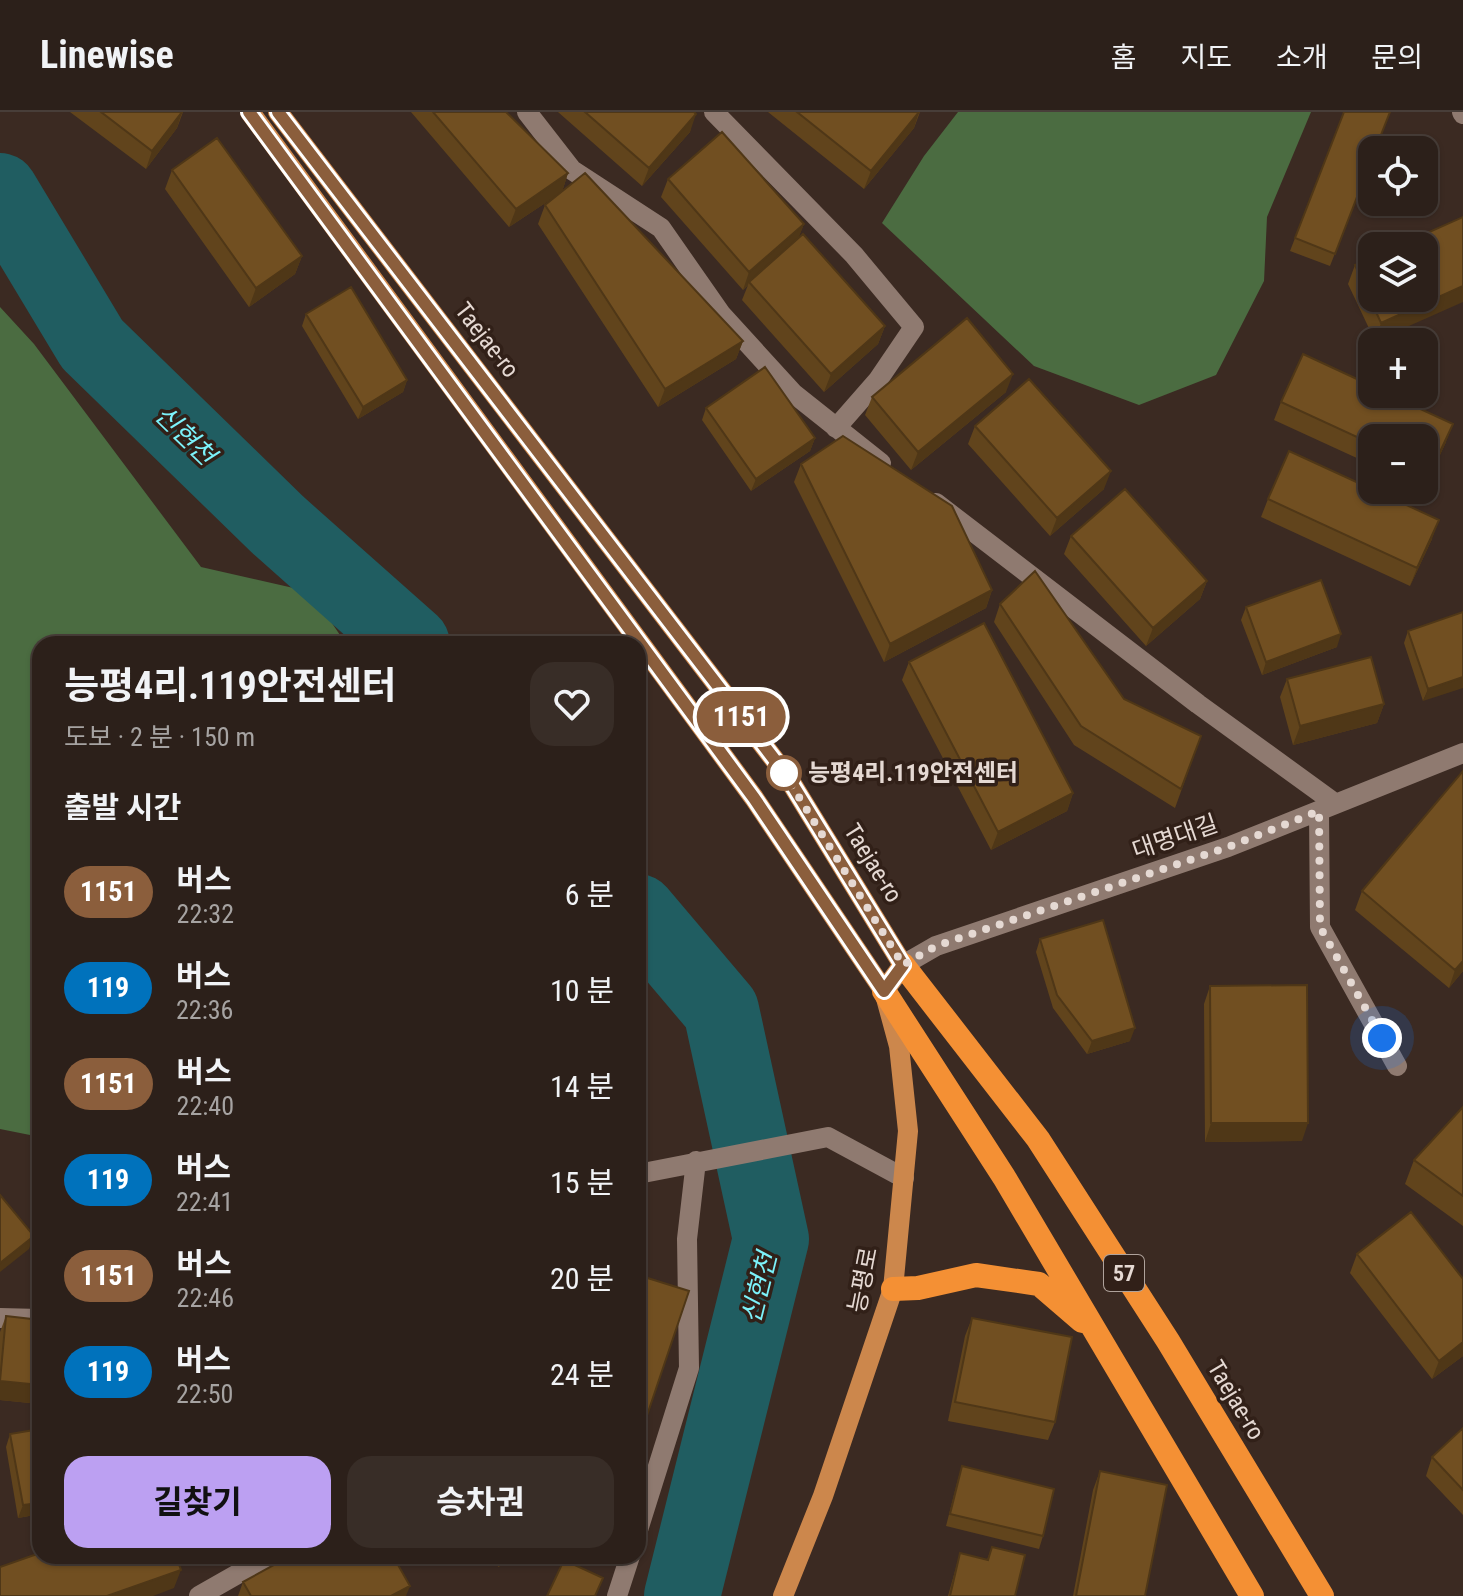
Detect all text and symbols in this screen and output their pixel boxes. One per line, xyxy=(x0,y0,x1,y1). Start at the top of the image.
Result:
text: Linewise xyxy=(40,33,174,77)
text: 홈 xyxy=(1111,41,1136,74)
text: 지도 xyxy=(1180,41,1232,74)
text: 소개 xyxy=(1276,41,1327,74)
text: 문의 xyxy=(1371,41,1423,74)
map controls xyxy=(1358,136,1438,504)
button: locate xyxy=(1358,136,1438,216)
button: layers xyxy=(1358,232,1438,312)
street label: Taejae-ro xyxy=(449,297,525,383)
button: + xyxy=(1358,328,1438,408)
water label: 신현천 xyxy=(149,399,223,473)
button: − xyxy=(1358,424,1438,504)
button: heart xyxy=(530,662,614,746)
text: 능평4리.119안전센터 xyxy=(64,664,397,708)
line badge: 1151 xyxy=(685,691,797,743)
text: 1151 xyxy=(713,700,769,733)
text: 도보 · 2 분 · 150 m xyxy=(64,722,255,752)
marker: 능평4리.119안전센터 xyxy=(767,756,801,790)
place label: 능평4리.119안전센터 xyxy=(808,759,1018,787)
text: 출발 시간 xyxy=(64,790,181,825)
street label: 대명대길 xyxy=(1129,809,1221,865)
street label: Taejae-ro xyxy=(838,819,908,907)
text: 버스 xyxy=(177,862,232,897)
text: 1151 xyxy=(80,875,137,908)
text: 6 분 xyxy=(565,877,614,912)
text: 22:32 xyxy=(177,899,234,929)
text: 버스 xyxy=(176,958,231,993)
text: 119 xyxy=(87,971,129,1004)
text: 10 분 xyxy=(550,973,614,1008)
text: 22:36 xyxy=(176,995,233,1025)
your location xyxy=(1362,1018,1402,1058)
text: 버스 xyxy=(177,1054,232,1089)
text: 1151 xyxy=(80,1067,137,1100)
text: 14 분 xyxy=(550,1069,614,1104)
text: 22:40 xyxy=(177,1091,234,1121)
text: 버스 xyxy=(176,1150,231,1185)
text: 119 xyxy=(87,1163,129,1196)
text: 15 분 xyxy=(550,1165,614,1200)
text: 22:41 xyxy=(176,1187,233,1217)
street label: 능평로 xyxy=(843,1245,883,1315)
text: 버스 xyxy=(177,1246,232,1281)
water label: 신현천 xyxy=(736,1247,783,1326)
road number: 57 xyxy=(1104,1255,1144,1291)
text: 1151 xyxy=(80,1259,137,1292)
text: 20 분 xyxy=(550,1261,614,1296)
text: 22:46 xyxy=(177,1283,234,1313)
text: 버스 xyxy=(176,1342,231,1377)
text: 119 xyxy=(87,1355,129,1388)
street label: Taejae-ro xyxy=(1202,1355,1270,1445)
text: 24 분 xyxy=(550,1357,614,1392)
text: 22:50 xyxy=(176,1379,233,1409)
button: 길찾기 xyxy=(64,1456,331,1548)
button: 승차권 xyxy=(347,1456,614,1548)

